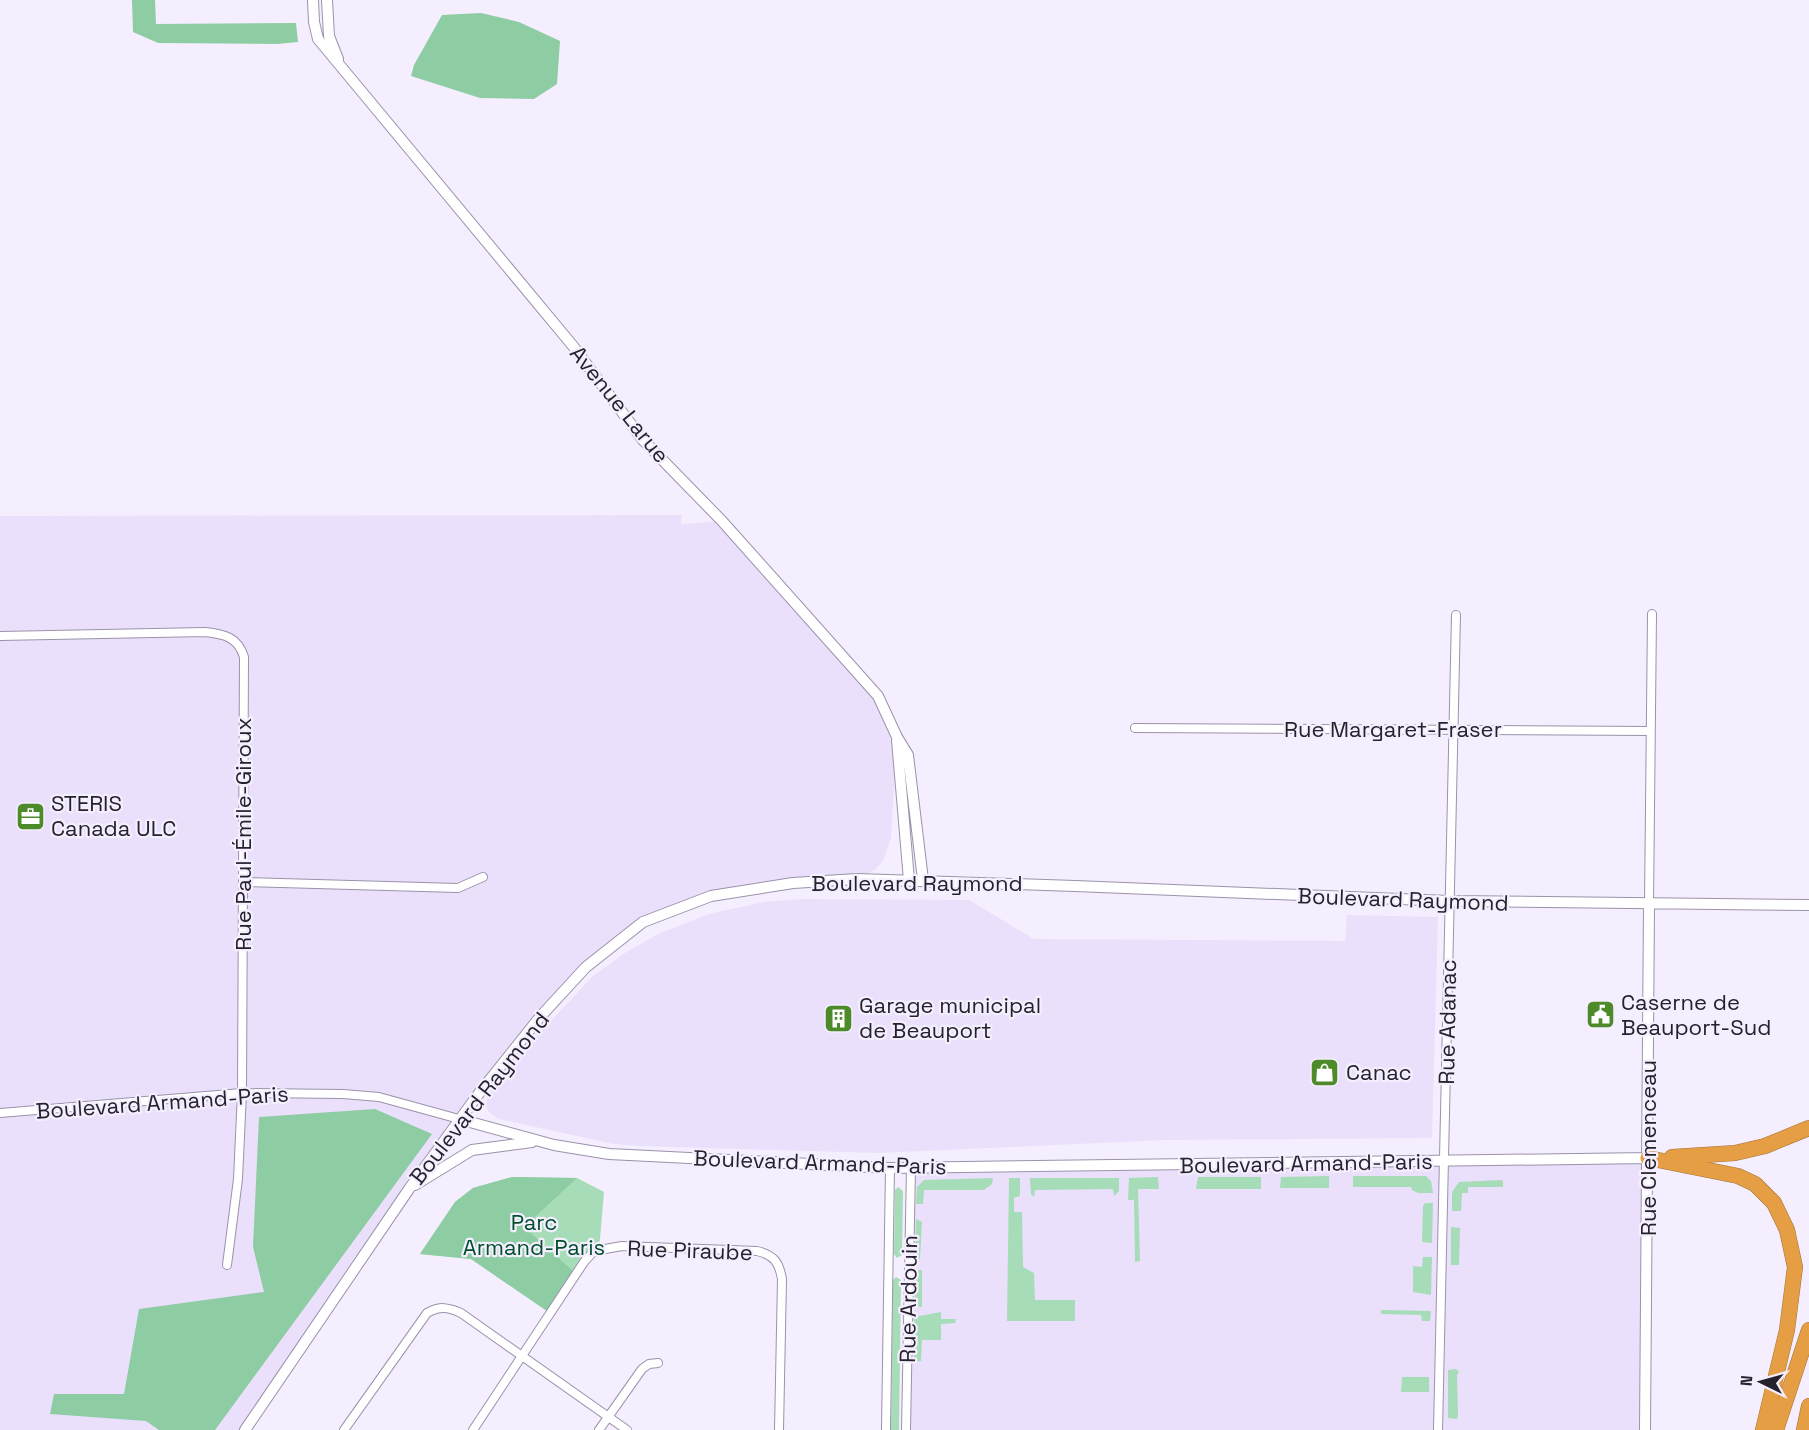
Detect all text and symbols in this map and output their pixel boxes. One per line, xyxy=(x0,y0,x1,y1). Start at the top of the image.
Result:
street label: Avenue Larue xyxy=(564,340,676,468)
street label: Rue Margaret-Fraser xyxy=(1284,715,1502,743)
street label: Rue Paul-Émile-Giroux xyxy=(229,717,257,951)
place label: STERIS Canada ULC xyxy=(51,789,176,842)
office icon: STERIS Canada ULC xyxy=(14,800,46,832)
street label: Boulevard Raymond xyxy=(811,869,1023,897)
street label: Boulevard Raymond xyxy=(1297,881,1509,917)
street label: Rue Adanac xyxy=(1432,959,1462,1085)
place label: Caserne de Beauport-Sud xyxy=(1621,988,1771,1041)
place label: Garage municipal de Beauport xyxy=(859,991,1041,1044)
public building icon: Caserne de Beauport-Sud xyxy=(1584,999,1616,1031)
building icon: Garage municipal de Beauport xyxy=(822,1002,854,1034)
street label: Boulevard Raymond xyxy=(403,1006,555,1190)
shop icon: Canac xyxy=(1309,1056,1341,1088)
place label: Canac xyxy=(1346,1058,1412,1086)
street label: Rue Clemenceau xyxy=(1634,1060,1662,1236)
street label: Boulevard Armand-Paris xyxy=(35,1079,289,1125)
street label: Boulevard Armand-Paris xyxy=(693,1144,947,1180)
street label: Boulevard Armand-Paris xyxy=(1179,1147,1433,1179)
park label: Parc Armand-Paris xyxy=(463,1208,605,1261)
street label: Rue Piraube xyxy=(627,1234,753,1266)
street label: Rue Ardouin xyxy=(893,1235,923,1363)
north arrow xyxy=(1731,1352,1791,1412)
text: N xyxy=(1736,1374,1757,1387)

